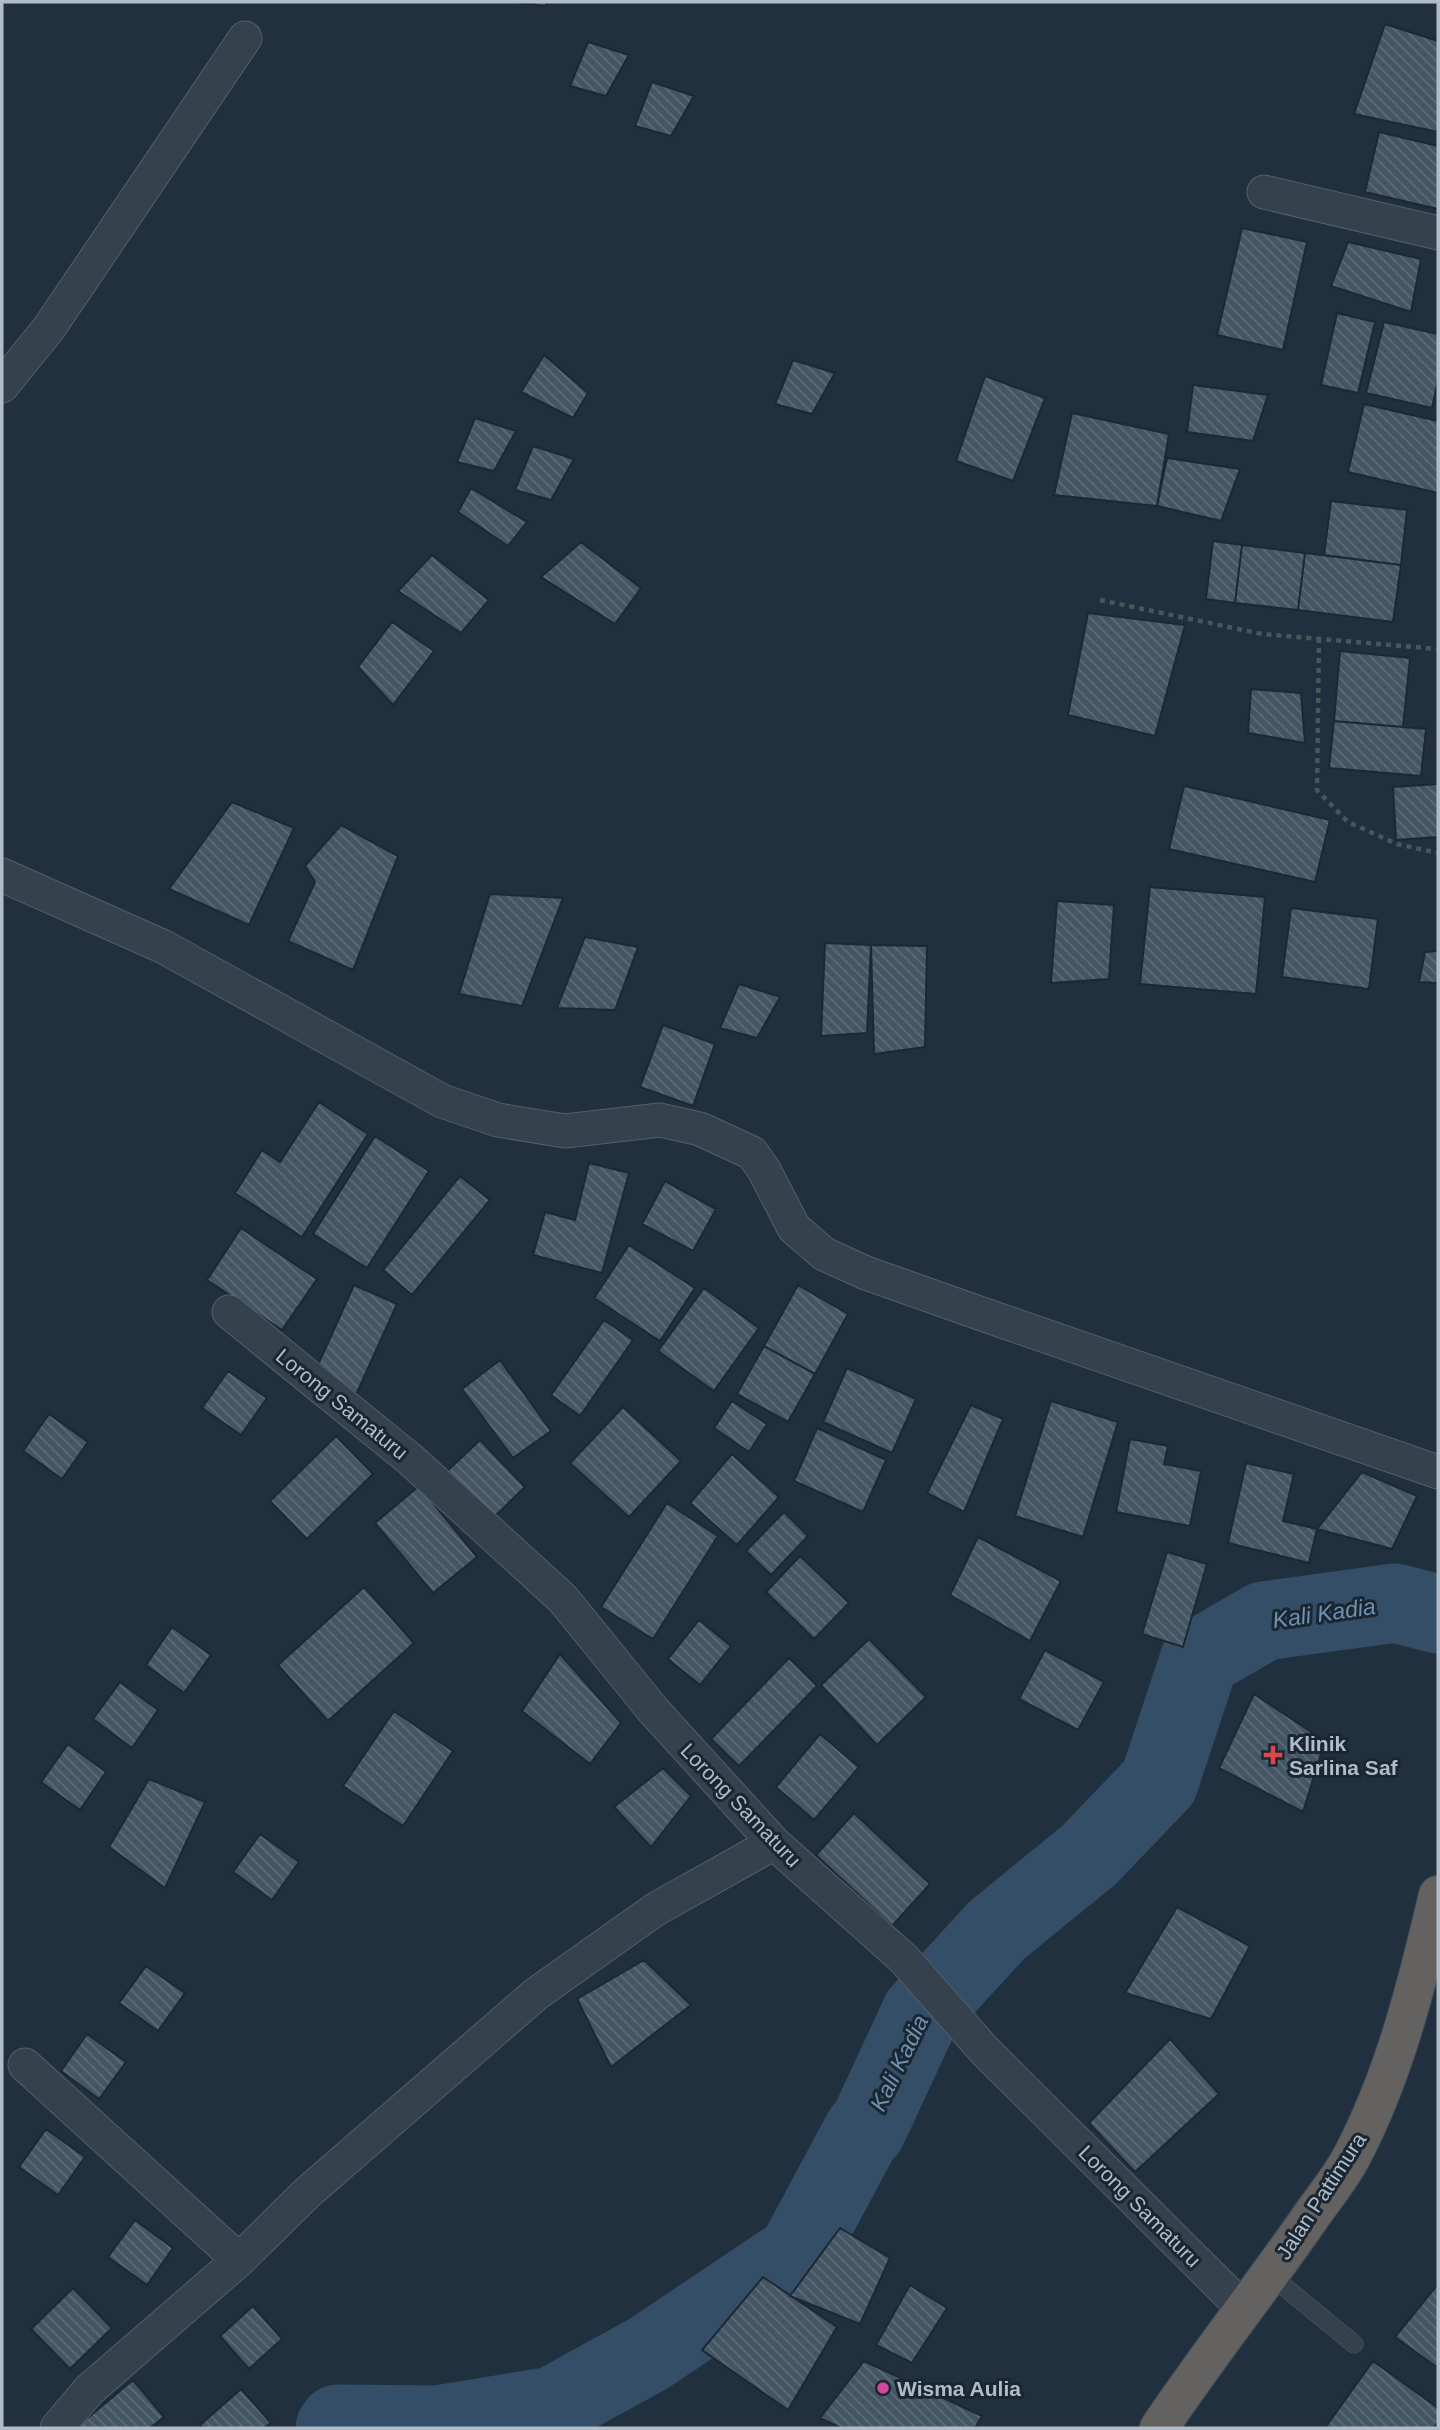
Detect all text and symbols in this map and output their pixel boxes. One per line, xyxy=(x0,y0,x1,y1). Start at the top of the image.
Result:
street label: Lorong Samaturu xyxy=(272,1344,412,1464)
water label: Kali Kadia xyxy=(1271,1593,1377,1633)
place label: Klinik Sarlina Saf xyxy=(1289,1732,1399,1779)
street label: Lorong Samaturu xyxy=(676,1739,806,1871)
marker: Klinik Sarlina Saf xyxy=(1263,1745,1283,1765)
water label: Kali Kadia xyxy=(865,2011,933,2115)
street label: Jalan Pattimura xyxy=(1272,2128,1371,2263)
street label: Lorong Samaturu xyxy=(1074,2140,1206,2272)
place label: Wisma Aulia xyxy=(897,2377,1021,2400)
marker: Wisma Aulia xyxy=(875,2380,891,2396)

